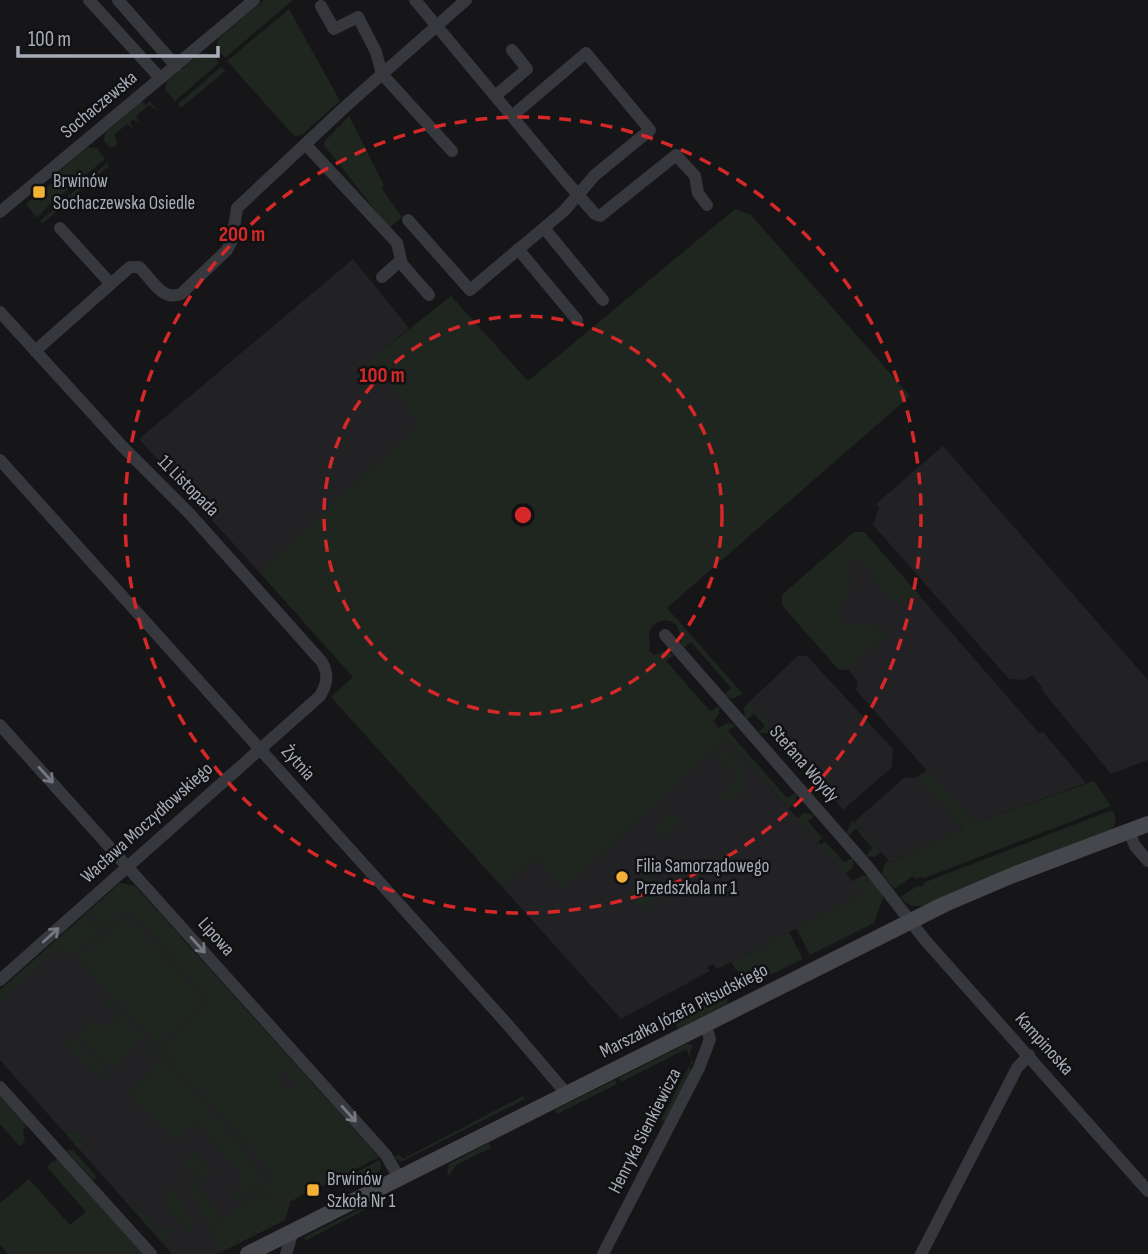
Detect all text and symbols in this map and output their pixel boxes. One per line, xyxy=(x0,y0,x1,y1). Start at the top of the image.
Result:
scale bar xyxy=(18,14,217,58)
text: 100 m xyxy=(28,27,71,52)
street label: Sochaczewska xyxy=(56,66,142,144)
place label: Brwinów Sochaczewska Osiedle xyxy=(53,170,195,215)
marker: Brwinów Sochaczewska Osiedle xyxy=(31,184,47,200)
text: 200 m xyxy=(219,222,265,247)
text: 100 m xyxy=(359,363,405,388)
street label: 11 Listopada xyxy=(152,450,224,522)
centre of rings xyxy=(511,503,535,527)
street label: Stefana Woydy xyxy=(764,721,844,808)
street label: Żytnia xyxy=(276,741,320,785)
street label: Wacława Moczydłowskiego xyxy=(76,758,218,888)
one-way arrow xyxy=(37,766,54,783)
place label: Filia Samorządowego Przedszkola nr 1 xyxy=(636,855,769,900)
marker: Filia Samorządowego Przedszkola nr 1 xyxy=(614,869,630,885)
street label: Lipowa xyxy=(193,913,239,961)
one-way arrow xyxy=(42,927,60,943)
one-way arrow xyxy=(189,936,206,953)
street label: Marszałka Józefa Piłsudskiego xyxy=(596,959,772,1063)
street label: Kampinoska xyxy=(1010,1008,1078,1080)
street label: Henryka Sienkiewicza xyxy=(604,1064,686,1198)
one-way arrow xyxy=(341,1105,358,1122)
place label: Brwinów Szkoła Nr 1 xyxy=(327,1168,396,1213)
marker: Brwinów Szkoła Nr 1 xyxy=(305,1182,321,1198)

